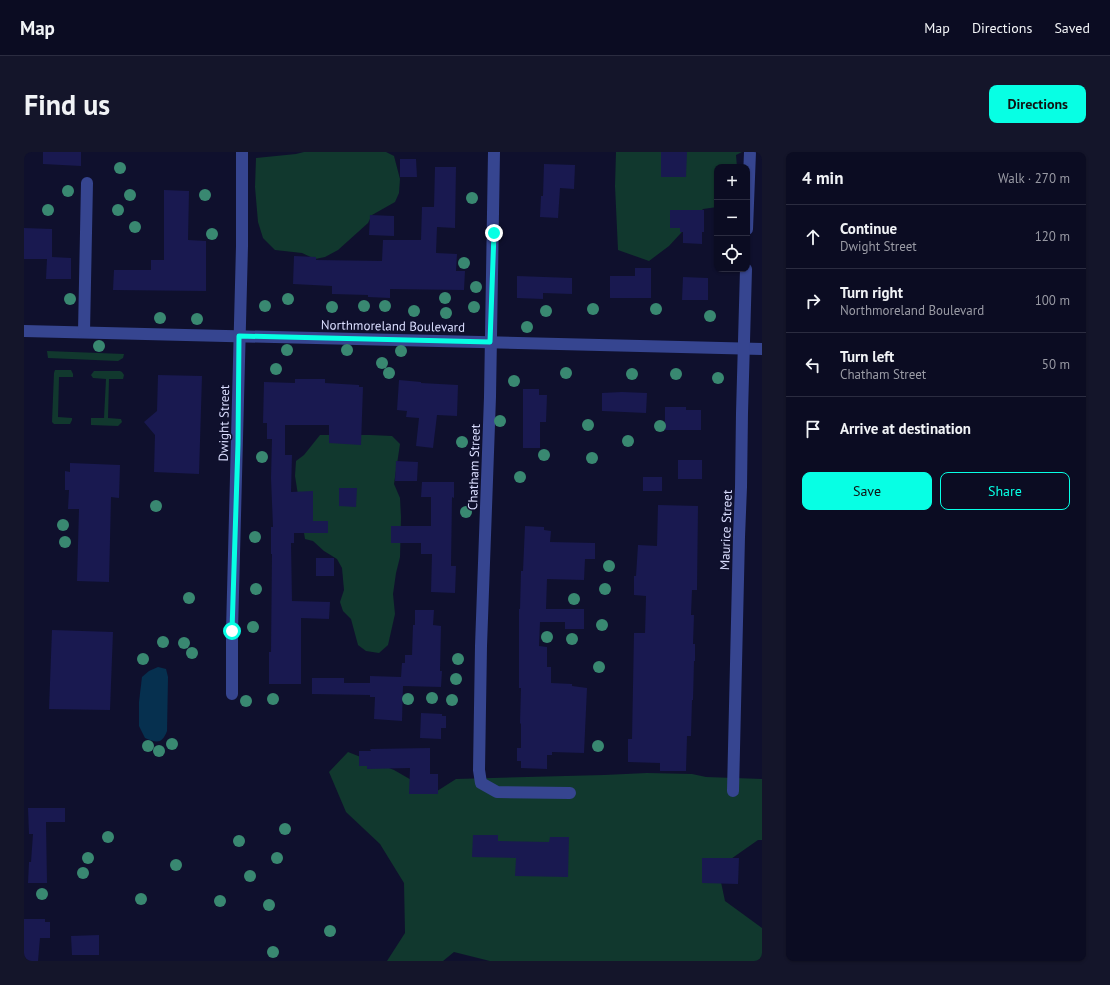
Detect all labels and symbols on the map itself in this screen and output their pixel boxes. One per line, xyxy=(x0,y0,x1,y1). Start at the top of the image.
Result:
route end xyxy=(485,224,503,242)
street label: Northmoreland Boulevard xyxy=(321,316,465,336)
street label: Dwight Street xyxy=(215,384,233,462)
street label: Chatham Street xyxy=(464,423,484,510)
street label: Maurice Street xyxy=(716,489,736,571)
route start xyxy=(223,622,241,640)

